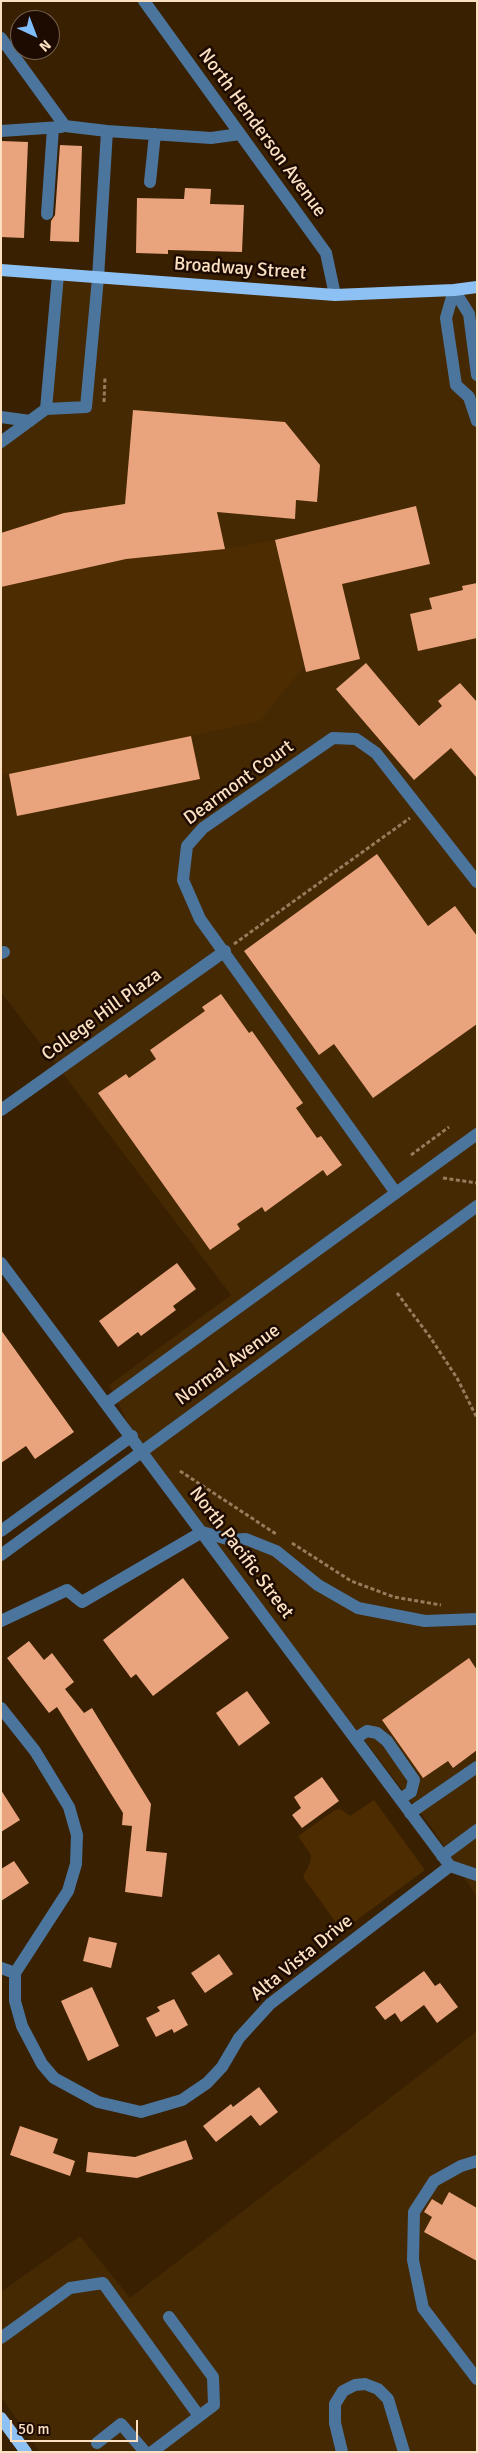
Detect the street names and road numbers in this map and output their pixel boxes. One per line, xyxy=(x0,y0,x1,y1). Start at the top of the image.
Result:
street label: North Henderson Avenue xyxy=(193,44,331,222)
street label: Broadway Street xyxy=(173,253,307,285)
street label: Dearmont Court xyxy=(180,735,298,831)
street label: College Hill Plaza xyxy=(38,964,166,1066)
street label: Normal Avenue xyxy=(171,1319,285,1411)
street label: North Pacific Street xyxy=(184,1483,298,1623)
street label: Alta Vista Drive xyxy=(246,1910,358,2006)

